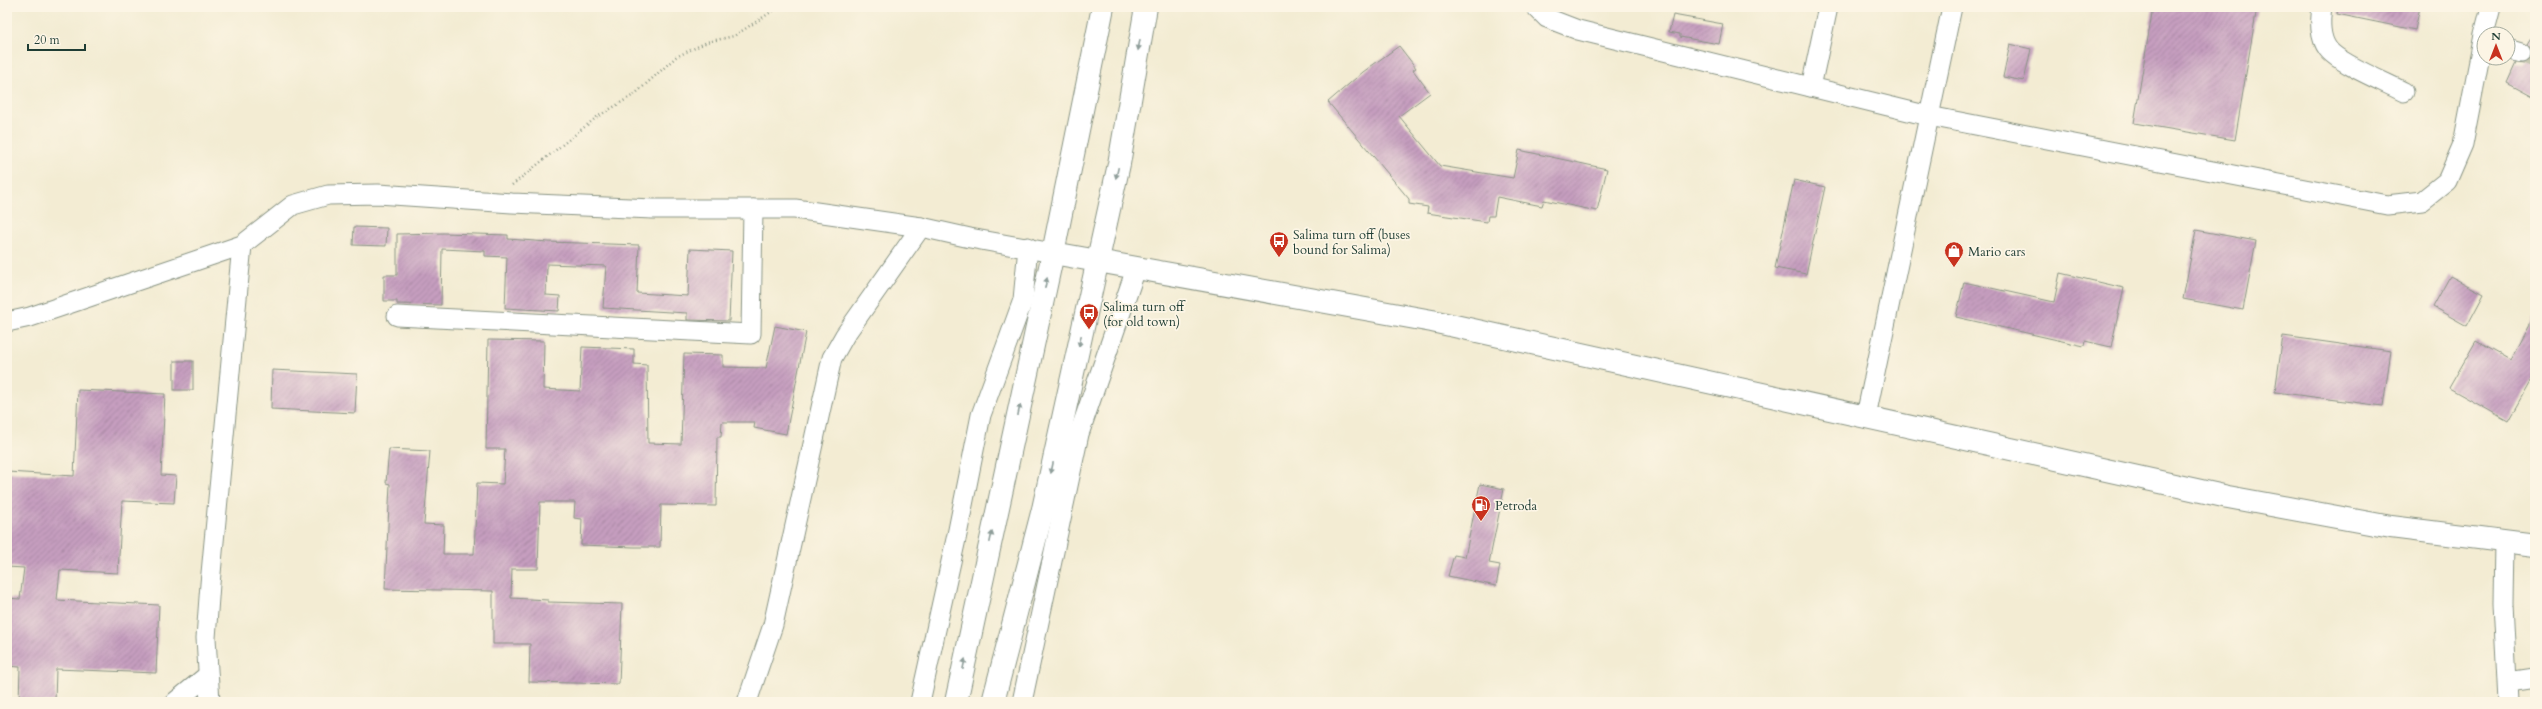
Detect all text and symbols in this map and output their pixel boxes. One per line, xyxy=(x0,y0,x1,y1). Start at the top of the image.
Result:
scale bar xyxy=(28,26,85,52)
north arrow xyxy=(2476,26,2516,66)
text: N xyxy=(2491,29,2501,44)
text: 20 m xyxy=(34,32,61,48)
one-way arrow xyxy=(1136,39,1142,52)
one-way arrow xyxy=(1113,167,1119,180)
place label: Salima turn off (buses bound for Salima) xyxy=(1293,226,1410,259)
bus stop icon: Salima turn off (buses bound for Salima) xyxy=(1268,230,1290,258)
shop icon: Mario cars xyxy=(1943,240,1965,268)
place label: Mario cars xyxy=(1968,243,2025,261)
one-way arrow xyxy=(1044,277,1050,289)
place label: Salima turn off (for old town) xyxy=(1103,298,1186,331)
bus stop icon: Salima turn off (for old town) xyxy=(1078,302,1100,330)
one-way arrow xyxy=(1076,335,1082,348)
one-way arrow xyxy=(1016,404,1022,416)
one-way arrow xyxy=(1049,462,1055,475)
fuel station icon: Petroda xyxy=(1470,494,1492,522)
place label: Petroda xyxy=(1495,497,1537,515)
one-way arrow xyxy=(989,531,995,543)
one-way arrow xyxy=(962,658,968,670)

